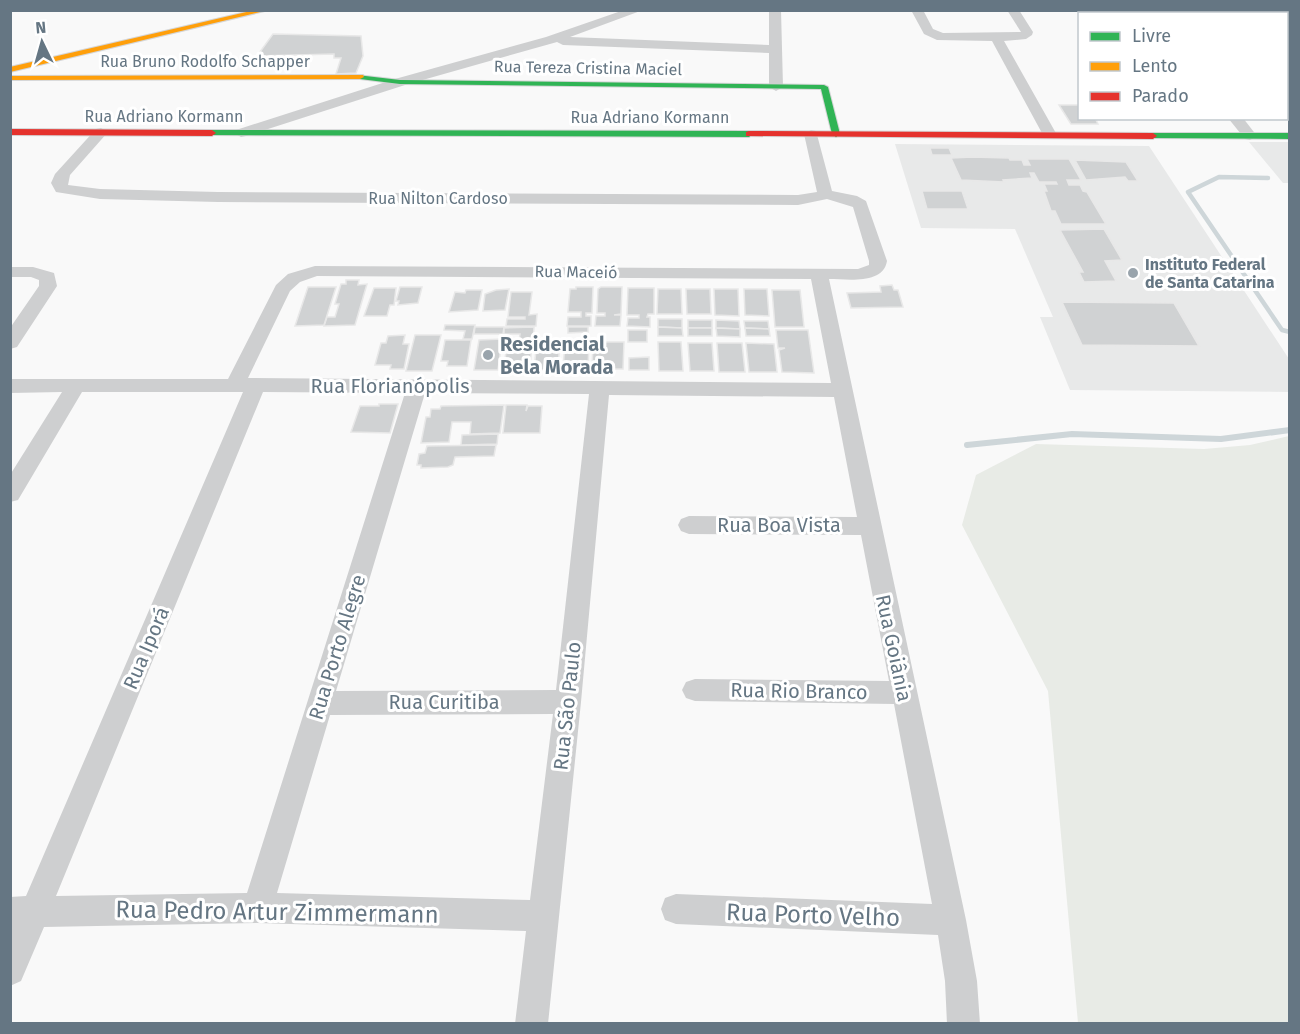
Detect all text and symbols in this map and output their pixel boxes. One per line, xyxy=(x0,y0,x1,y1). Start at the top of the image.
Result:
north arrow xyxy=(12,12,72,72)
legend xyxy=(1078,12,1288,120)
text: N xyxy=(35,18,47,37)
text: Livre xyxy=(1132,25,1171,47)
street label: Rua Bruno Rodolfo Schapper xyxy=(100,52,311,71)
text: Lento xyxy=(1132,55,1178,77)
street label: Rua Tereza Cristina Maciel xyxy=(494,57,683,79)
text: Parado xyxy=(1132,85,1189,107)
street label: Rua Adriano Kormann xyxy=(85,107,243,126)
street label: Rua Adriano Kormann xyxy=(571,108,729,127)
street label: Rua Nilton Cardoso xyxy=(368,189,508,208)
place label: Instituto Federal de Santa Catarina xyxy=(1145,255,1275,292)
street label: Rua Maceió xyxy=(534,262,618,282)
marker: Instituto Federal de Santa Catarina xyxy=(1126,266,1140,280)
place label: Residencial Bela Morada xyxy=(500,332,614,379)
marker: Residencial Bela Morada xyxy=(481,348,495,362)
street label: Rua Florianópolis xyxy=(310,374,470,398)
street label: Rua Boa Vista xyxy=(717,513,841,537)
street label: Rua Porto Alegre xyxy=(303,571,371,723)
street label: Rua Goiânia xyxy=(871,592,917,704)
street label: Rua Iporá xyxy=(118,603,174,693)
street label: Rua São Paulo xyxy=(548,641,586,771)
street label: Rua Rio Branco xyxy=(730,678,868,704)
street label: Rua Curitiba xyxy=(388,690,500,714)
street label: Rua Pedro Artur Zimmermann xyxy=(115,895,439,929)
street label: Rua Porto Velho xyxy=(726,898,900,932)

